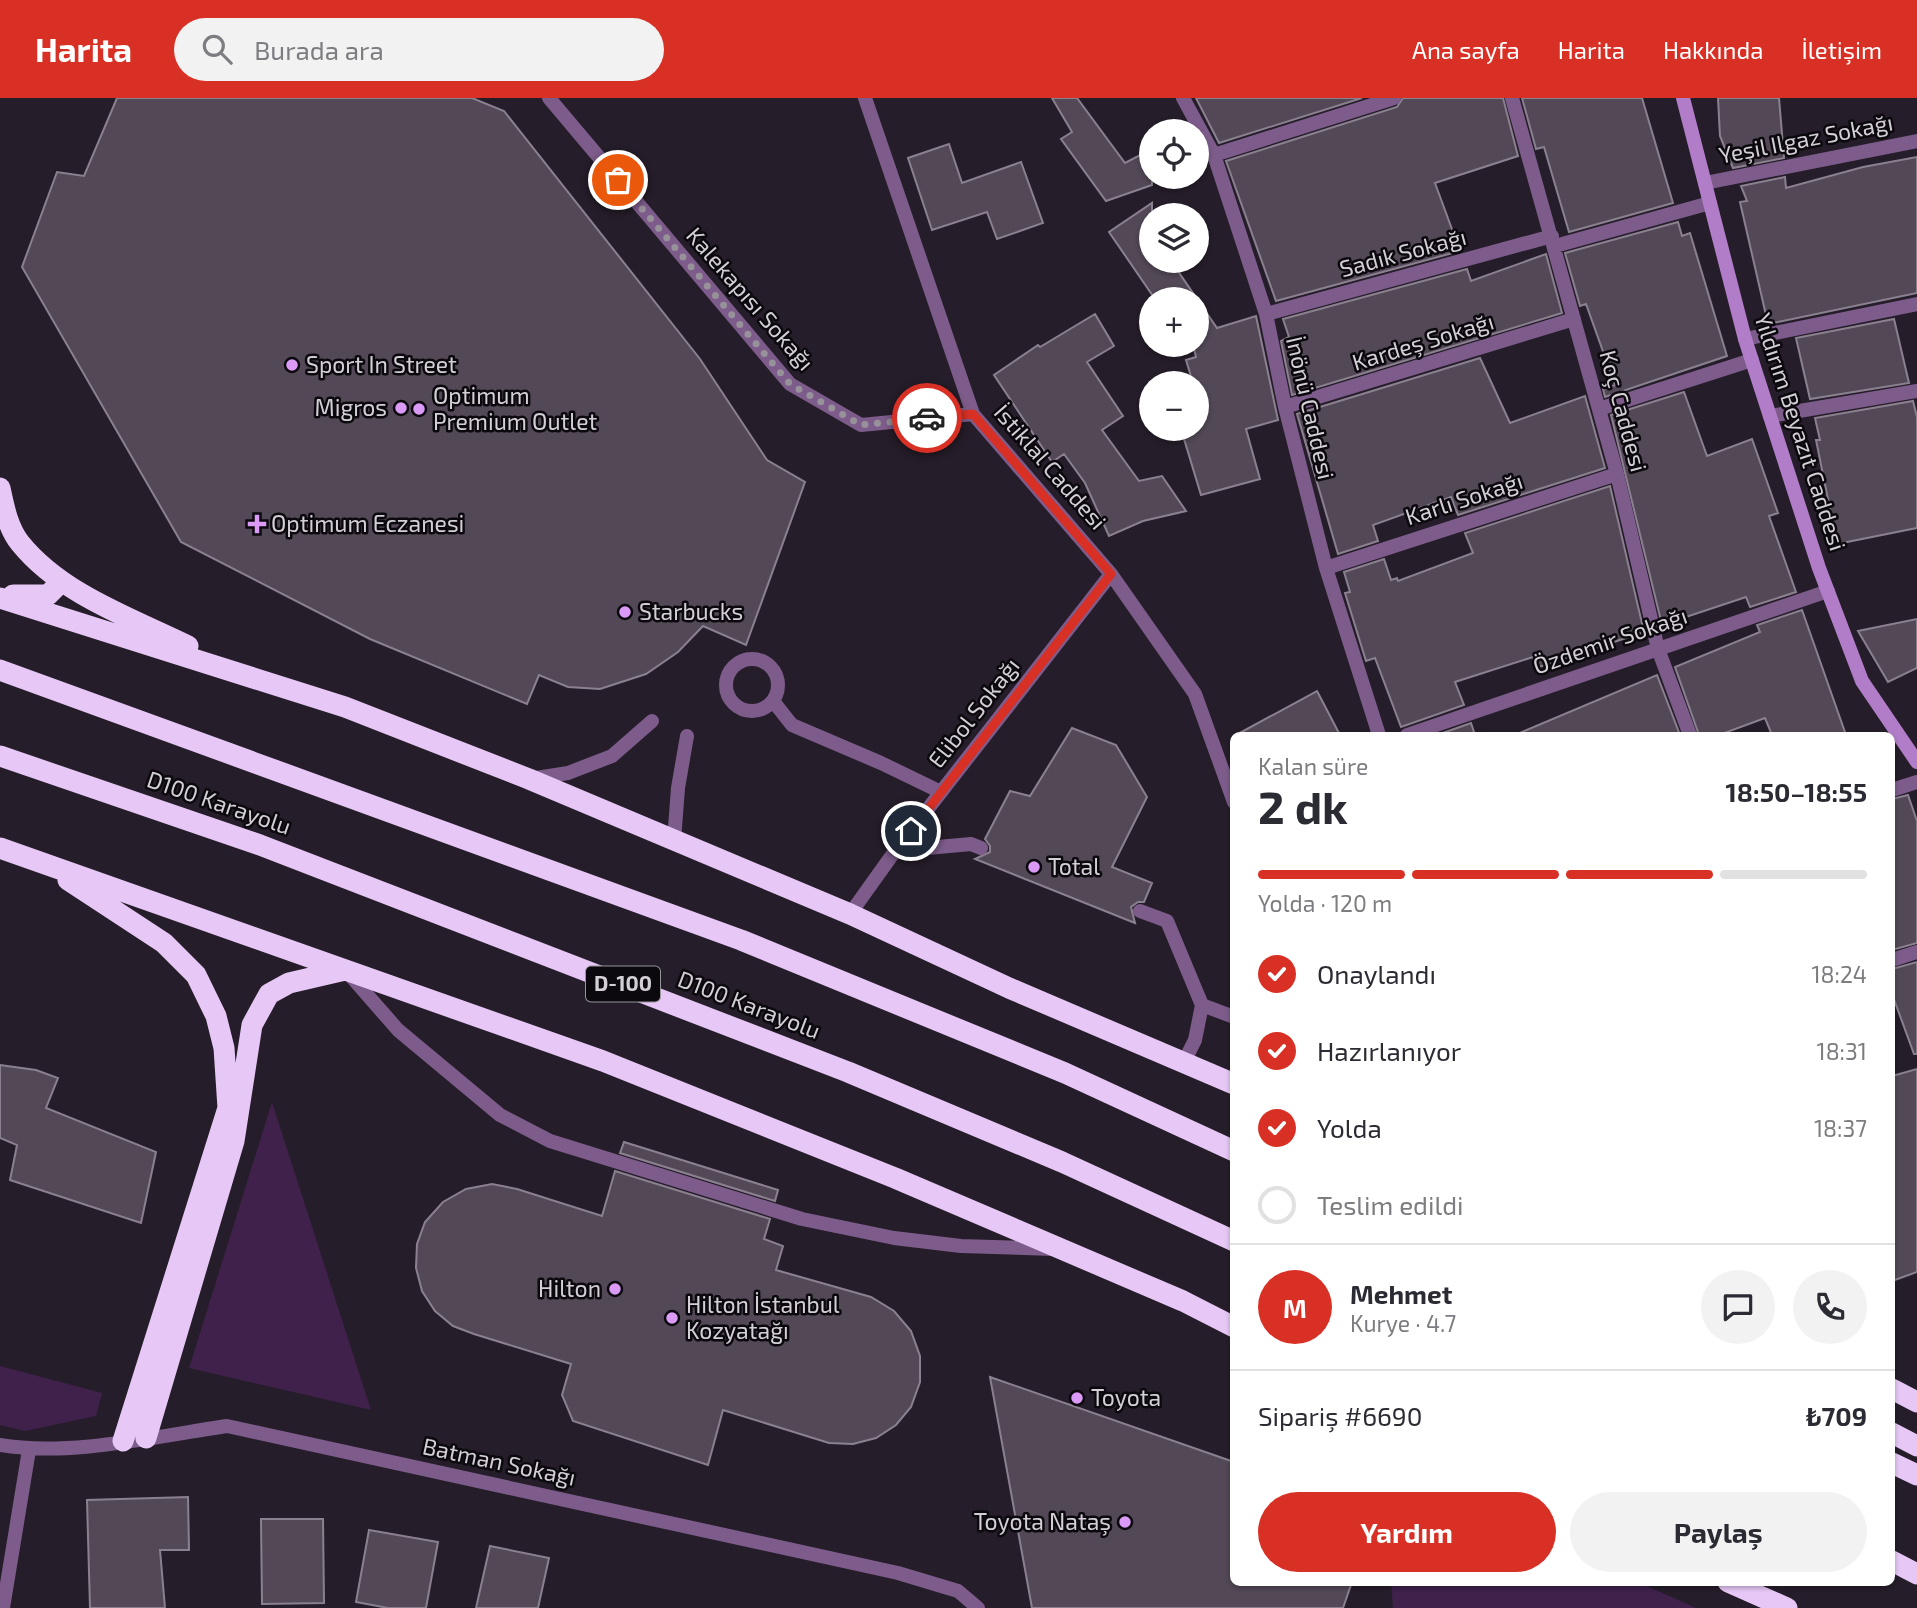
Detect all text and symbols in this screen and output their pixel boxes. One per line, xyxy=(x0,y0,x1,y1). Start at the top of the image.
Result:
search box xyxy=(174,18,664,81)
text: Harita xyxy=(35,29,132,69)
icon: search xyxy=(198,30,236,68)
text: Burada ara xyxy=(254,34,384,65)
text: Ana sayfa xyxy=(1412,35,1520,64)
text: Harita xyxy=(1558,35,1625,64)
text: Hakkında xyxy=(1663,35,1763,64)
text: İletişim xyxy=(1801,35,1882,64)
street label: Yeşil Ilgaz Sokağı xyxy=(1716,107,1895,170)
map controls xyxy=(1139,119,1209,441)
button: locate xyxy=(1139,119,1209,189)
pin xyxy=(588,150,648,210)
icon: bag xyxy=(599,161,637,199)
button: layers xyxy=(1139,203,1209,273)
street label: Kalekapısı Sokağı xyxy=(681,221,820,376)
street label: Sadık Sokağı xyxy=(1336,222,1469,282)
button: + xyxy=(1139,287,1209,357)
street label: Kardeş Sokağı xyxy=(1349,306,1497,377)
street label: Yıldırım Beyazıt Caddesi xyxy=(1749,309,1853,554)
street label: İnönü Caddesi xyxy=(1281,334,1341,482)
street label: Koç Caddesi xyxy=(1593,347,1654,475)
place label: Sport In Street xyxy=(306,350,457,378)
marker: Sport In Street xyxy=(284,357,300,373)
button: − xyxy=(1139,371,1209,441)
place label: Optimum Premium Outlet xyxy=(433,381,598,435)
courier xyxy=(892,383,962,453)
place label: Migros xyxy=(315,393,387,421)
street label: İstiklal Caddesi xyxy=(989,398,1113,535)
icon: car xyxy=(908,399,946,437)
marker: Migros xyxy=(393,400,409,416)
marker: Optimum Premium Outlet xyxy=(411,401,427,417)
street label: Karlı Sokağı xyxy=(1401,466,1526,530)
place label: Optimum Eczanesi xyxy=(271,509,464,537)
marker: Optimum Eczanesi xyxy=(249,516,265,532)
place label: Starbucks xyxy=(639,597,743,625)
street label: Özdemir Sokağı xyxy=(1529,601,1690,680)
marker: Starbucks xyxy=(617,604,633,620)
street label: Elibol Sokağı xyxy=(922,652,1025,773)
text: Kalan süre xyxy=(1258,752,1368,780)
street label: D100 Karayolu xyxy=(144,764,295,840)
text: 18:50–18:55 xyxy=(1726,776,1867,807)
text: 2 dk xyxy=(1258,778,1348,833)
pin xyxy=(881,801,941,861)
icon: home xyxy=(892,812,930,850)
place label: Total xyxy=(1048,852,1100,880)
marker: Total xyxy=(1026,859,1042,875)
text: Yolda · 120 m xyxy=(1258,889,1392,917)
icon: check xyxy=(1258,955,1296,993)
text: Onaylandı xyxy=(1317,958,1436,989)
text: 18:24 xyxy=(1811,960,1867,988)
street label: D100 Karayolu xyxy=(674,964,825,1044)
road number: D-100 xyxy=(586,966,660,1001)
icon: check xyxy=(1258,1032,1296,1070)
text: Hazırlanıyor xyxy=(1317,1035,1461,1066)
text: 18:31 xyxy=(1817,1037,1867,1065)
icon: check xyxy=(1258,1109,1296,1147)
text: Yolda xyxy=(1317,1112,1382,1143)
text: 18:37 xyxy=(1814,1114,1867,1142)
text: Teslim edildi xyxy=(1317,1189,1464,1220)
button: chat xyxy=(1701,1270,1775,1344)
button: phone xyxy=(1793,1270,1867,1344)
place label: Hilton xyxy=(538,1274,601,1302)
text: Mehmet xyxy=(1350,1278,1452,1309)
marker: Hilton xyxy=(607,1281,623,1297)
place label: Hilton İstanbul Kozyatağı xyxy=(686,1290,840,1344)
text: M xyxy=(1283,1292,1307,1323)
text: Kurye · 4.7 xyxy=(1350,1309,1456,1337)
marker: Hilton İstanbul Kozyatağı xyxy=(664,1310,680,1326)
place label: Toyota xyxy=(1091,1383,1161,1411)
marker: Toyota xyxy=(1069,1390,1085,1406)
text: Sipariş #6690 xyxy=(1258,1400,1422,1431)
text: ₺709 xyxy=(1806,1400,1867,1431)
street label: Batman Sokağı xyxy=(420,1431,578,1491)
button: Yardım xyxy=(1258,1492,1556,1572)
button: Paylaş xyxy=(1570,1492,1867,1572)
place label: Toyota Nataş xyxy=(974,1507,1111,1536)
marker: Toyota Nataş xyxy=(1117,1514,1133,1530)

